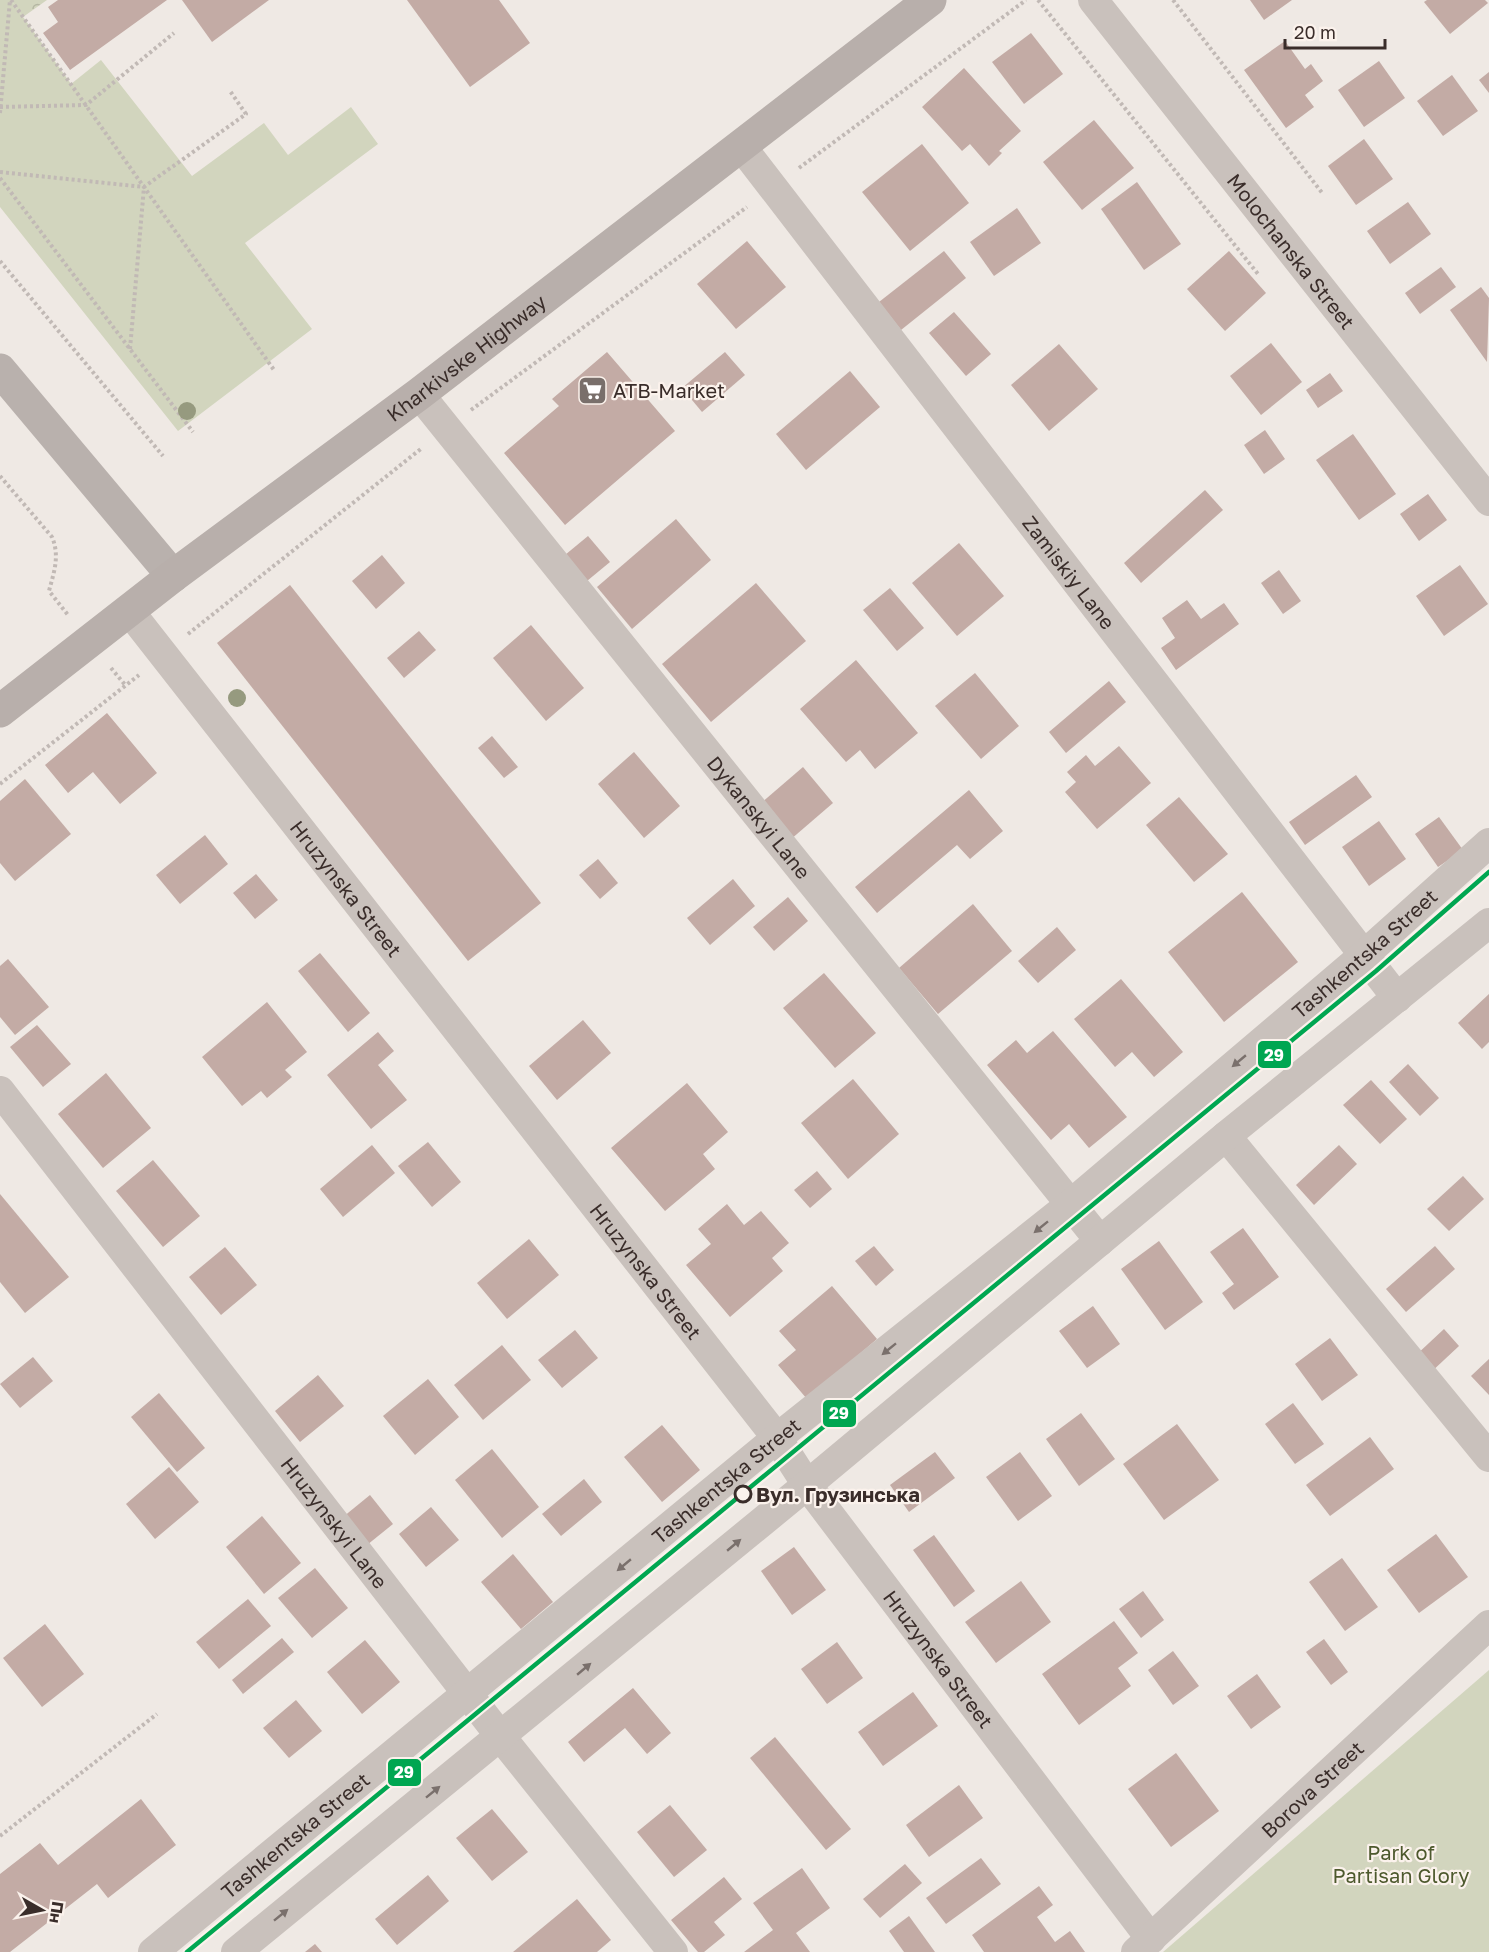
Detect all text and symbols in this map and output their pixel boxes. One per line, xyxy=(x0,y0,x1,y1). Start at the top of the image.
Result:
scale bar xyxy=(1285,12,1386,50)
text: 20 m xyxy=(1294,21,1336,43)
street label: Molochanska Street xyxy=(1223,168,1360,334)
street label: Kharkivske Highway xyxy=(382,289,550,426)
supermarket icon: АТB-Market xyxy=(576,374,608,406)
place label: АТB-Market xyxy=(613,378,725,402)
street label: Zamiskiy Lane xyxy=(1018,511,1120,634)
street label: Dykanskyi Lane xyxy=(703,751,816,883)
street label: Hruzynska Street xyxy=(286,815,407,961)
street label: Tashkentska Street xyxy=(1287,884,1442,1023)
line badge: 29 xyxy=(1257,1040,1292,1069)
text: 29 xyxy=(1264,1045,1284,1065)
one-way arrow xyxy=(1232,1054,1247,1067)
street label: Hruzynska Street xyxy=(585,1198,707,1344)
one-way arrow xyxy=(1034,1220,1049,1232)
one-way arrow xyxy=(881,1342,897,1355)
line badge: 29 xyxy=(822,1399,857,1428)
text: 29 xyxy=(829,1403,849,1423)
street label: Tashkentska Street xyxy=(647,1412,805,1548)
street label: Hruzynskyi Lane xyxy=(276,1452,393,1593)
place label: Вул. Грузинська xyxy=(756,1482,920,1506)
marker: Вул. Грузинська xyxy=(734,1485,752,1503)
one-way arrow xyxy=(726,1538,742,1551)
one-way arrow xyxy=(617,1558,632,1571)
street label: Hruzynska Street xyxy=(879,1585,998,1732)
one-way arrow xyxy=(576,1662,592,1675)
street label: Borova Street xyxy=(1256,1736,1368,1842)
line badge: 29 xyxy=(387,1758,422,1787)
text: 29 xyxy=(394,1762,414,1782)
street label: Tashkentska Street xyxy=(216,1767,374,1903)
one-way arrow xyxy=(425,1786,441,1799)
park label: Park of Partisan Glory xyxy=(1333,1840,1469,1887)
north arrow xyxy=(12,1880,72,1940)
text: Пн xyxy=(45,1900,68,1925)
one-way arrow xyxy=(274,1910,289,1922)

